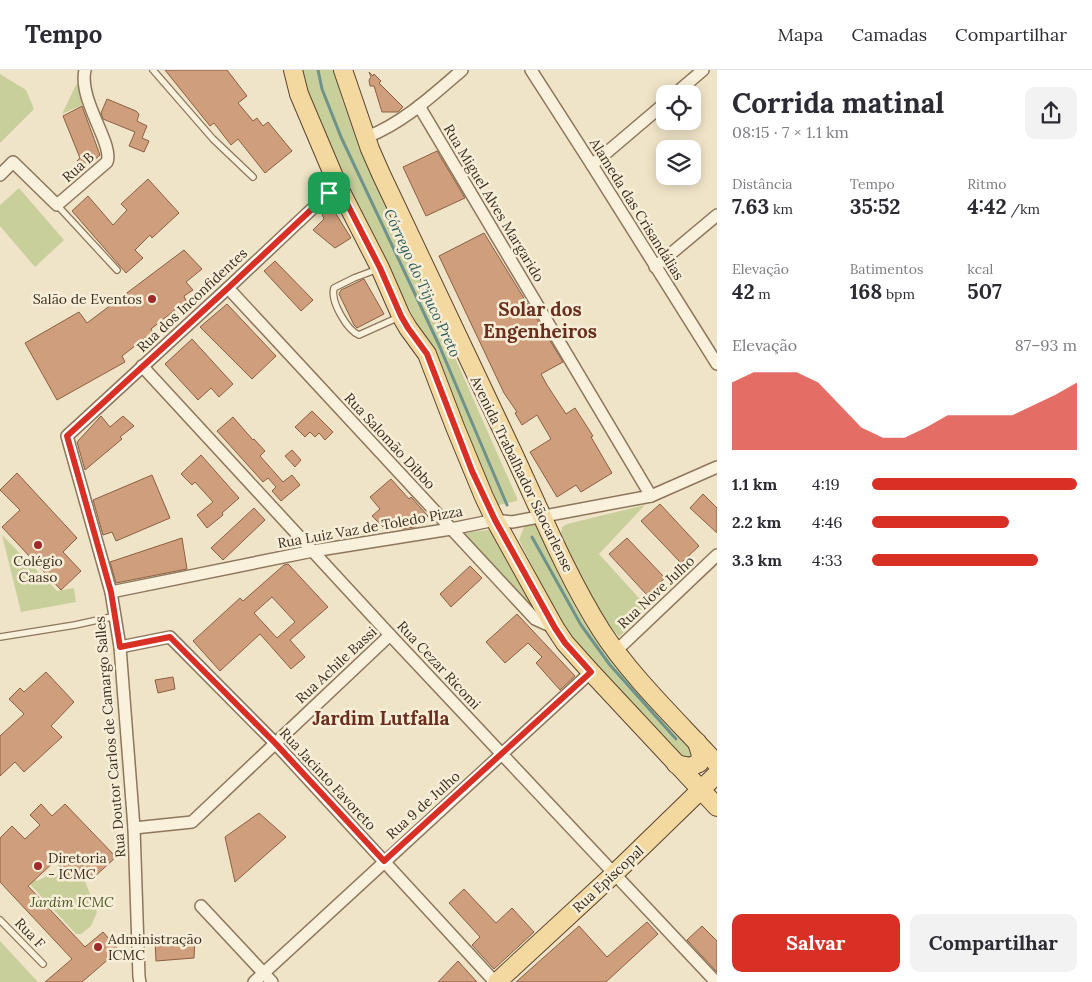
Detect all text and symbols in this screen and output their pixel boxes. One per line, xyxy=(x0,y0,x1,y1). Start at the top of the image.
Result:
text: Tempo xyxy=(25,19,102,50)
text: Mapa xyxy=(778,23,823,46)
text: Camadas xyxy=(851,23,927,46)
text: Compartilhar xyxy=(955,23,1067,46)
map controls xyxy=(656,85,701,185)
button: locate xyxy=(656,85,701,130)
text: Corrida matinal xyxy=(732,85,944,121)
button: share xyxy=(1025,87,1077,139)
street label: Rua Miguel Alves Margarido xyxy=(440,121,548,285)
text: 08:15 · 7 × 1.1 km xyxy=(732,122,849,142)
street label: Alameda das Crisandálias xyxy=(585,134,688,283)
button: layers xyxy=(656,140,701,185)
street label: Rua B xyxy=(58,148,98,186)
pin xyxy=(308,172,350,214)
text: Distância xyxy=(732,175,793,193)
text: Tempo xyxy=(850,175,895,193)
text: Ritmo xyxy=(967,175,1006,193)
icon: arrive xyxy=(315,179,343,207)
text: 7.63 xyxy=(732,193,769,220)
text: 35:52 xyxy=(850,193,901,220)
text: 4:42 xyxy=(967,193,1007,220)
text: km xyxy=(769,200,793,218)
text: /km xyxy=(1007,200,1040,218)
water label: Córrego do Tijuco Preto xyxy=(380,206,465,360)
street label: Rua dos Inconfidentes xyxy=(133,244,251,356)
text: Elevação xyxy=(732,260,789,278)
text: Batimentos xyxy=(850,260,923,278)
text: kcal xyxy=(967,260,993,278)
text: 42 xyxy=(732,278,755,305)
text: 168 xyxy=(850,278,882,305)
text: 507 xyxy=(967,278,1002,305)
text: m xyxy=(755,285,771,303)
text: bpm xyxy=(882,285,915,303)
place label: Salão de Eventos xyxy=(33,290,142,308)
marker: Salão de Eventos xyxy=(146,293,158,305)
district label: Solar dos Engenheiros xyxy=(483,297,597,343)
text: Elevação xyxy=(732,335,797,355)
text: 87–93 m xyxy=(1015,335,1077,355)
street label: Avenida Trabalhador Sãocarlense xyxy=(466,372,578,575)
street label: Rua Salomão Dibbo xyxy=(341,389,439,493)
text: 1.1 km xyxy=(732,474,777,494)
text: 4:19 xyxy=(812,474,840,494)
street label: Rua Luiz Vaz de Toledo Pizza xyxy=(276,502,464,552)
text: 2.2 km xyxy=(732,512,781,532)
text: 4:46 xyxy=(812,512,843,532)
marker: Colégio Caaso xyxy=(32,539,44,551)
text: 3.3 km xyxy=(732,550,782,570)
text: 4:33 xyxy=(812,550,843,570)
place label: Colégio Caaso xyxy=(13,552,63,586)
street label: Rua Nove Julho xyxy=(614,552,698,632)
street label: Rua Doutor Carlos de Camargo Salles xyxy=(90,616,130,858)
street label: Rua Cezar Ricomi xyxy=(393,617,485,713)
street label: Rua Achile Bassi xyxy=(292,623,380,707)
district label: Jardim Lutfalla xyxy=(313,706,450,730)
street label: Rua Jacinto Favoreto xyxy=(276,724,380,834)
street label: Rua 9 de Julho xyxy=(382,767,464,843)
street label: Rua Episcopal xyxy=(569,841,647,916)
place label: Diretoria - ICMC xyxy=(48,849,107,883)
marker: Diretoria - ICMC xyxy=(32,860,44,872)
park label: Jardim ICMC xyxy=(29,893,114,911)
street label: Rua F xyxy=(11,914,49,952)
button: Salvar xyxy=(732,914,900,972)
button: Compartilhar xyxy=(910,914,1077,972)
place label: Administração ICMC xyxy=(107,930,202,964)
marker: Administração ICMC xyxy=(92,941,104,953)

